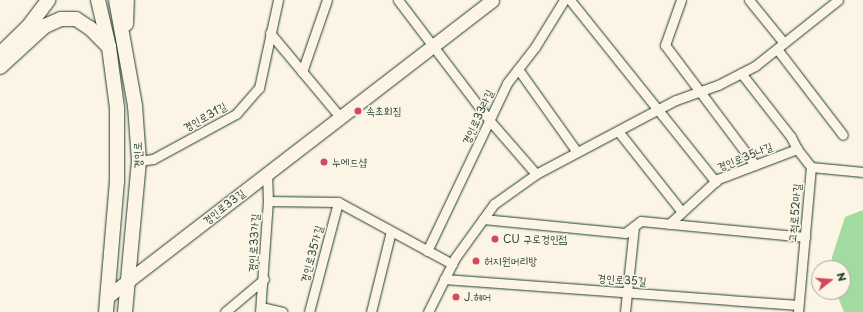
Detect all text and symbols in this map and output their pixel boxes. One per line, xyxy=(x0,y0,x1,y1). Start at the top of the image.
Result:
street label: 경인로33라길 xyxy=(460,88,496,146)
street label: 경인로31길 xyxy=(181,100,229,134)
place label: 속초회집 xyxy=(366,104,401,118)
marker: 속초회집 xyxy=(353,106,363,116)
street label: 경인로35나길 xyxy=(715,140,775,174)
street label: 경인로 xyxy=(131,142,145,168)
place label: 누에드샵 xyxy=(332,155,367,169)
marker: 누에드샵 xyxy=(319,157,329,167)
street label: 고척로52마길 xyxy=(786,183,804,243)
street label: 경인로33길 xyxy=(200,186,248,228)
street label: 경인로33가길 xyxy=(246,213,262,273)
street label: 경인로35가길 xyxy=(298,224,326,284)
place label: CU 구로경인점 xyxy=(503,232,568,246)
marker: CU 구로경인점 xyxy=(490,234,500,244)
place label: 허지원머리방 xyxy=(484,254,537,268)
marker: 허지원머리방 xyxy=(471,256,481,266)
north arrow xyxy=(811,260,851,300)
text: N xyxy=(833,270,851,283)
street label: 경인로35길 xyxy=(597,272,647,288)
place label: J.헤어 xyxy=(464,290,491,304)
marker: J.헤어 xyxy=(451,292,461,302)

